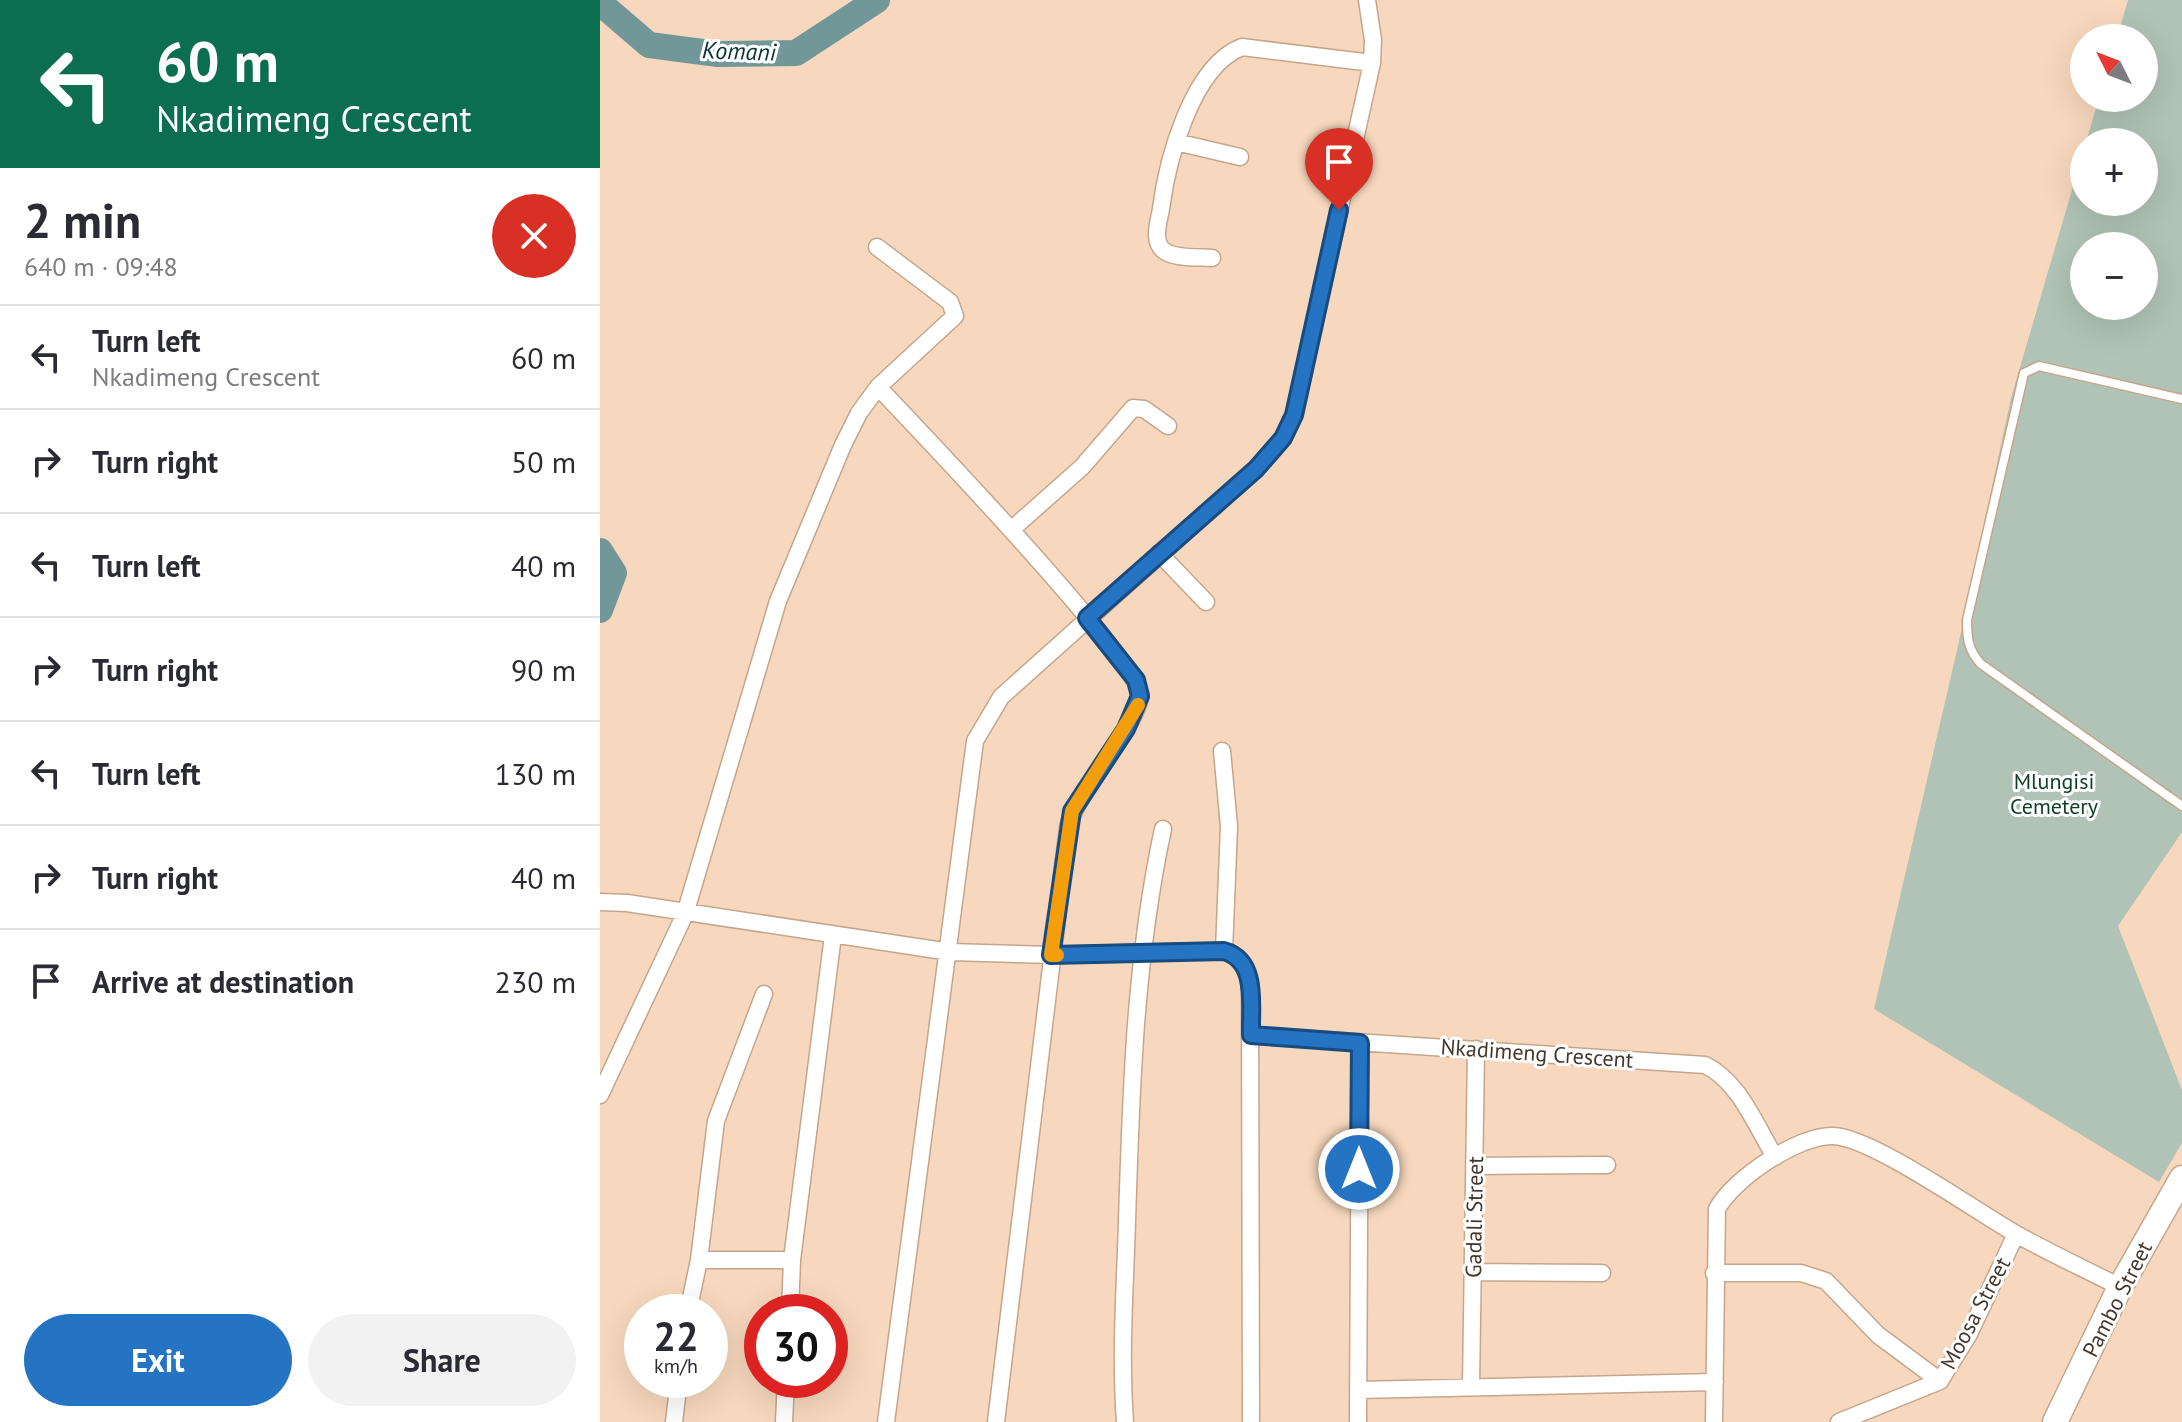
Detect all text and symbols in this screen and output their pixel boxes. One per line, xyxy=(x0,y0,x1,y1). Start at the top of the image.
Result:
north arrow xyxy=(2070,24,2158,112)
map controls xyxy=(2070,24,2158,320)
text: 60 m xyxy=(156,25,279,97)
icon: left xyxy=(24,32,128,136)
water label: Komani xyxy=(702,34,777,68)
text: Nkadimeng Crescent xyxy=(156,95,472,142)
pin xyxy=(1305,128,1373,210)
button: + xyxy=(2070,128,2158,216)
icon: arrive xyxy=(1317,140,1361,184)
text: 2 min xyxy=(24,189,141,251)
button: close xyxy=(492,194,576,278)
button: − xyxy=(2070,232,2158,320)
text: 640 m · 09:48 xyxy=(24,250,178,283)
text: Turn left xyxy=(92,321,200,360)
icon: left xyxy=(24,335,68,379)
text: 60 m xyxy=(511,338,576,377)
text: Nkadimeng Crescent xyxy=(92,360,320,393)
icon: right xyxy=(24,439,68,483)
text: Turn right xyxy=(92,442,218,481)
text: 50 m xyxy=(511,442,576,481)
icon: left xyxy=(24,543,68,587)
text: Turn left xyxy=(92,546,200,585)
text: 40 m xyxy=(511,546,576,585)
icon: right xyxy=(24,647,68,691)
text: Turn right xyxy=(92,650,218,689)
text: 90 m xyxy=(511,650,576,689)
icon: left xyxy=(24,751,68,795)
text: Turn left xyxy=(92,754,200,793)
text: 130 m xyxy=(495,754,576,793)
park label: Mlungisi Cemetery xyxy=(2010,767,2099,820)
icon: right xyxy=(24,855,68,899)
text: Turn right xyxy=(92,858,218,897)
text: 40 m xyxy=(511,858,576,897)
icon: arrive xyxy=(24,959,68,1003)
text: Arrive at destination xyxy=(92,962,354,1001)
text: 230 m xyxy=(495,962,576,1001)
street label: Nkadimeng Crescent xyxy=(1440,1032,1635,1074)
position arrow xyxy=(1317,1127,1401,1211)
street label: Gadali Street xyxy=(1459,1155,1489,1278)
street label: Pambo Street xyxy=(2076,1236,2158,1362)
street label: Moosa Street xyxy=(1934,1252,2017,1374)
speed limit sign: 30 xyxy=(744,1294,848,1398)
text: 22 xyxy=(653,1310,699,1362)
button: Exit xyxy=(24,1314,292,1406)
button: Share xyxy=(308,1314,576,1406)
text: km/h xyxy=(654,1353,698,1379)

